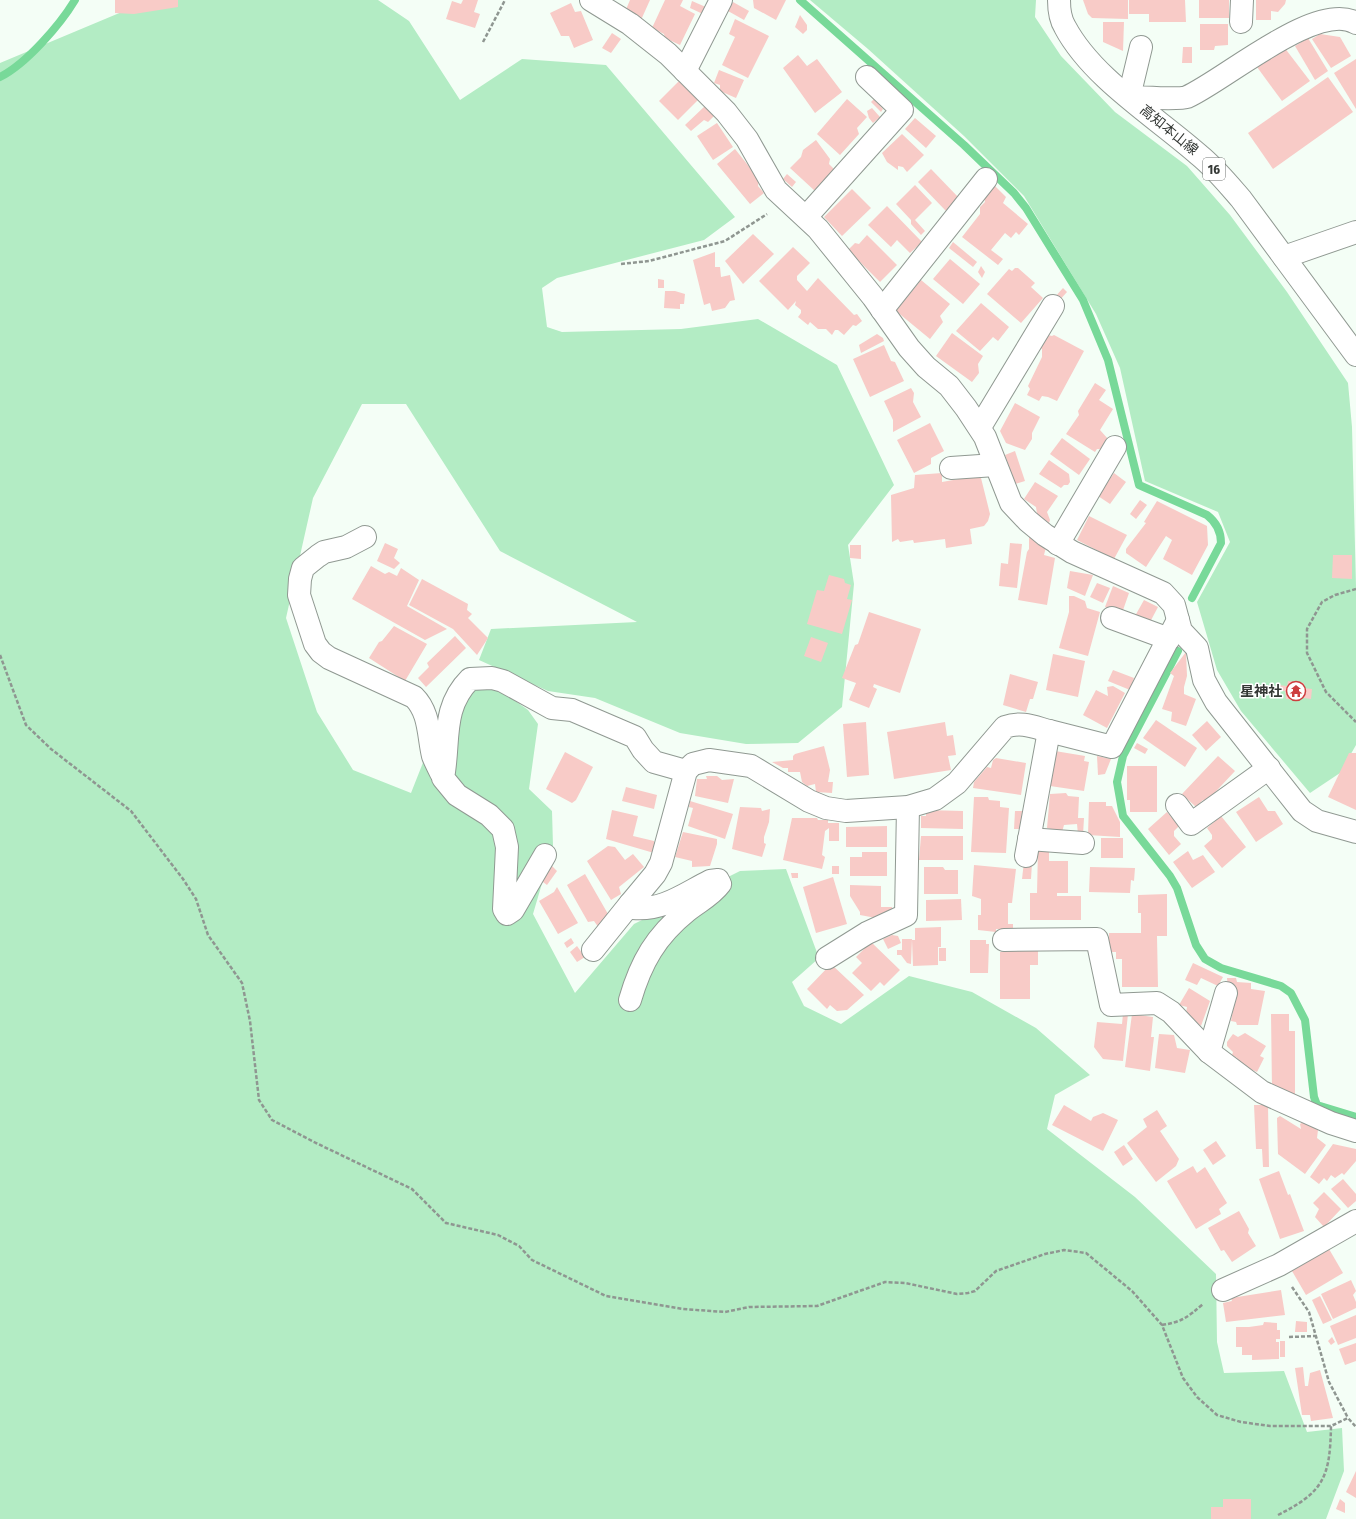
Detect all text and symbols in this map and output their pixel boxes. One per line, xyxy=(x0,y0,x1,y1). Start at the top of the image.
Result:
street label: 高知本山線 xyxy=(1136,101,1202,159)
road number: 16 xyxy=(1203,158,1225,180)
temple icon: 星神社 xyxy=(1285,680,1307,702)
place label: 星神社 xyxy=(1240,683,1282,700)

